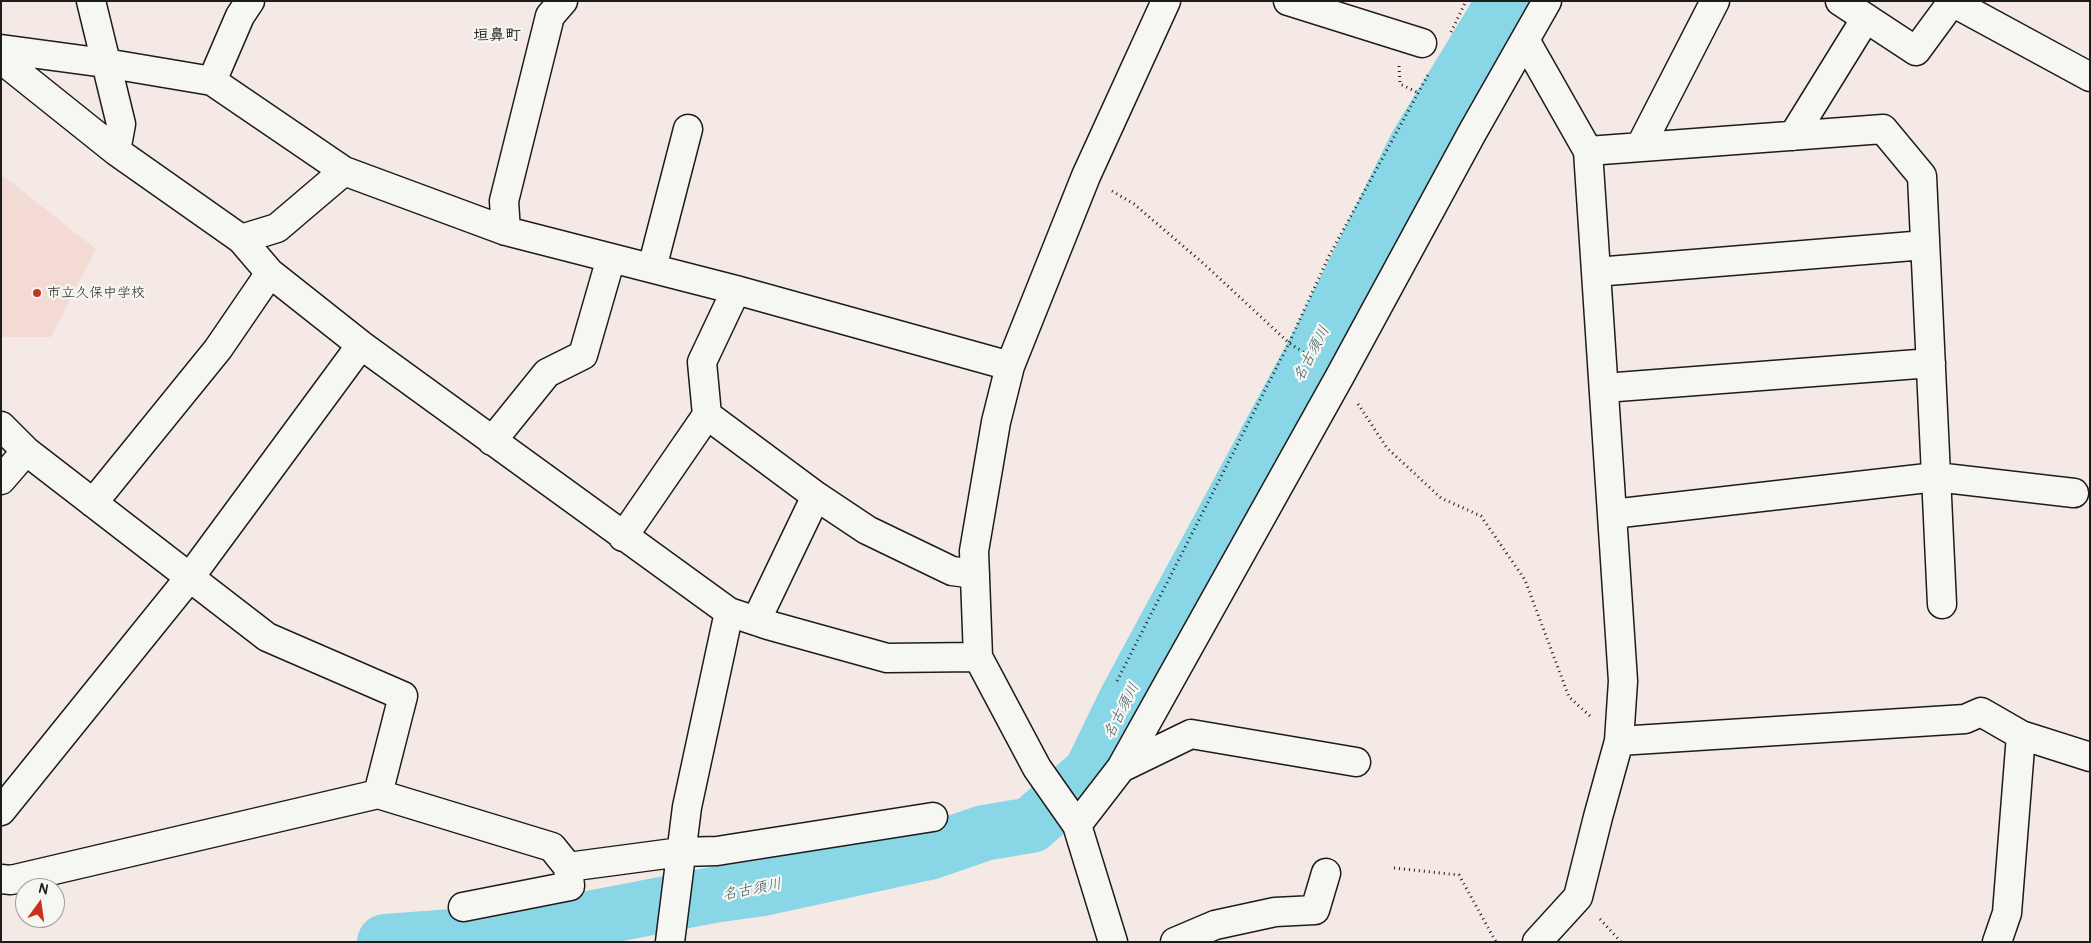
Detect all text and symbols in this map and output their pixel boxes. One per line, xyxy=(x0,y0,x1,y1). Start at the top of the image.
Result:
district label: 垣鼻町 xyxy=(473,26,521,46)
place label: 市立久保中学校 xyxy=(47,285,145,301)
marker: 市立久保中学校 xyxy=(31,287,43,299)
water label: 名古須川 xyxy=(1290,323,1334,385)
water label: 名古須川 xyxy=(1100,680,1144,742)
water label: 名古須川 xyxy=(721,875,783,905)
north arrow xyxy=(15,878,65,928)
text: N xyxy=(37,880,50,898)

